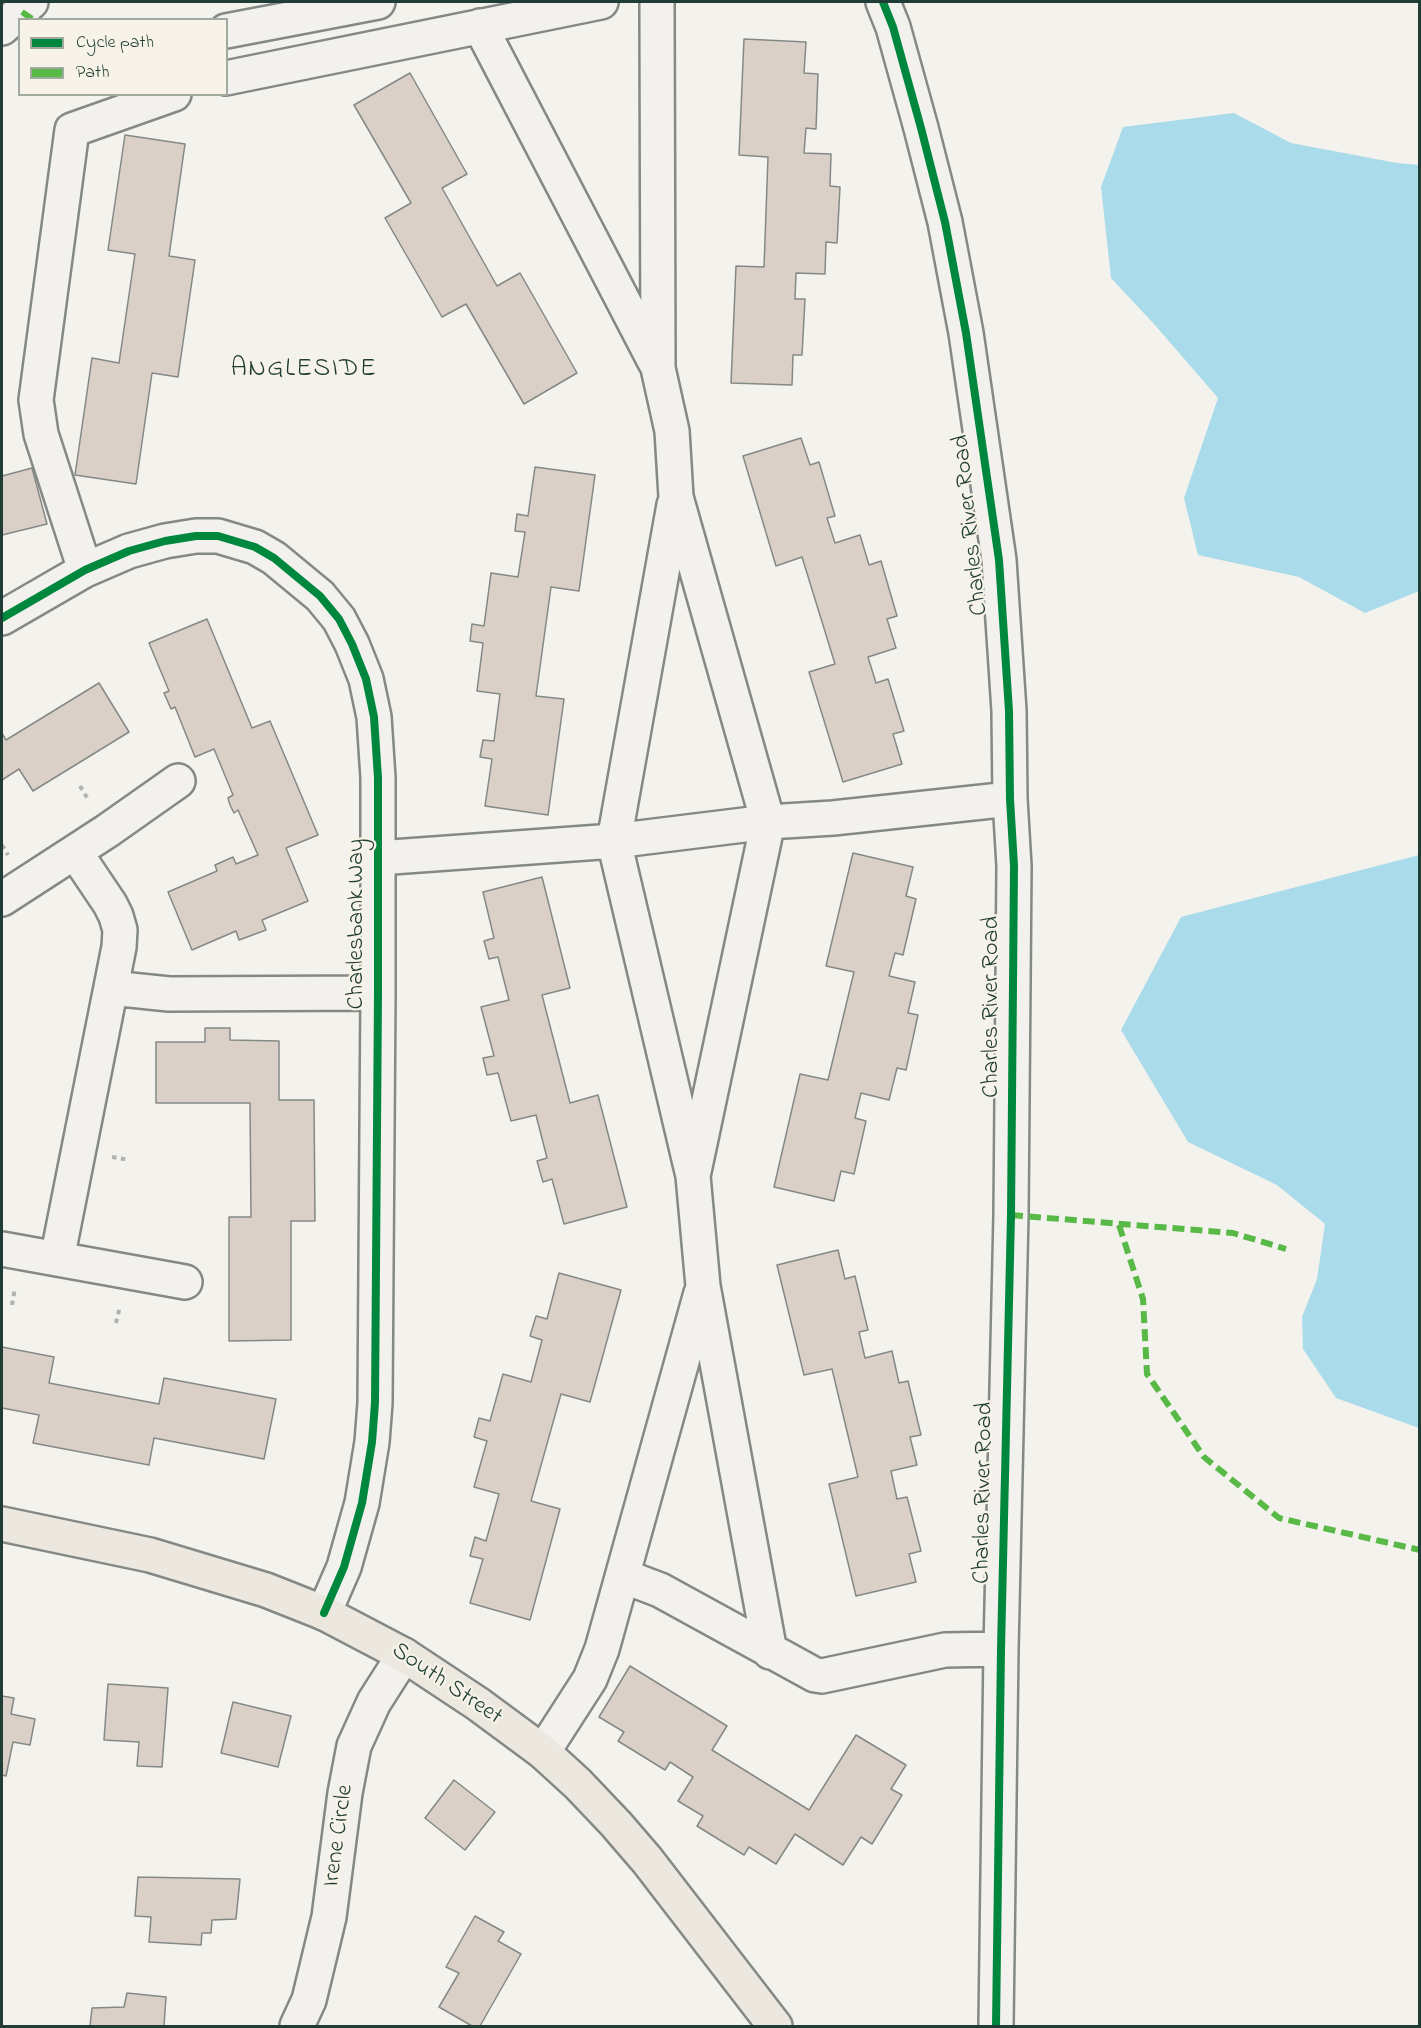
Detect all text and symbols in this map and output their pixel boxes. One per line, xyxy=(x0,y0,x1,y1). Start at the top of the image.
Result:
legend xyxy=(18,18,228,96)
text: Cycle path xyxy=(76,30,154,56)
text: Path xyxy=(76,60,110,86)
district label: ANGLESIDE xyxy=(231,355,377,387)
street label: Charles River Road xyxy=(948,433,996,617)
street label: Charlesbank Way xyxy=(344,839,372,1009)
street label: Charles River Road xyxy=(979,916,1007,1098)
street label: Charles River Road xyxy=(969,1402,1001,1584)
street label: South Street xyxy=(385,1637,507,1733)
street label: Irene Circle xyxy=(319,1783,361,1889)

